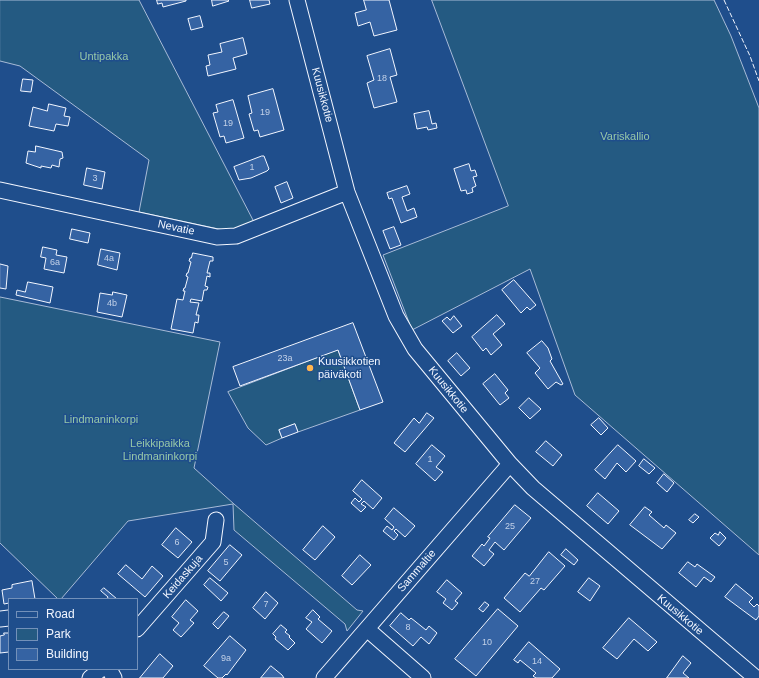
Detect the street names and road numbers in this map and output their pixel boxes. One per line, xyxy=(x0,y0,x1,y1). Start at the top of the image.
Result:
street label: Kuusikkotie xyxy=(308,66,336,124)
street label: Nevatie xyxy=(156,218,196,238)
street label: Kuusikkotie xyxy=(425,364,471,416)
street label: Sammaltie xyxy=(395,547,439,595)
street label: Keidaskuja xyxy=(160,552,206,602)
street label: Kuusikkotie xyxy=(654,592,706,638)

